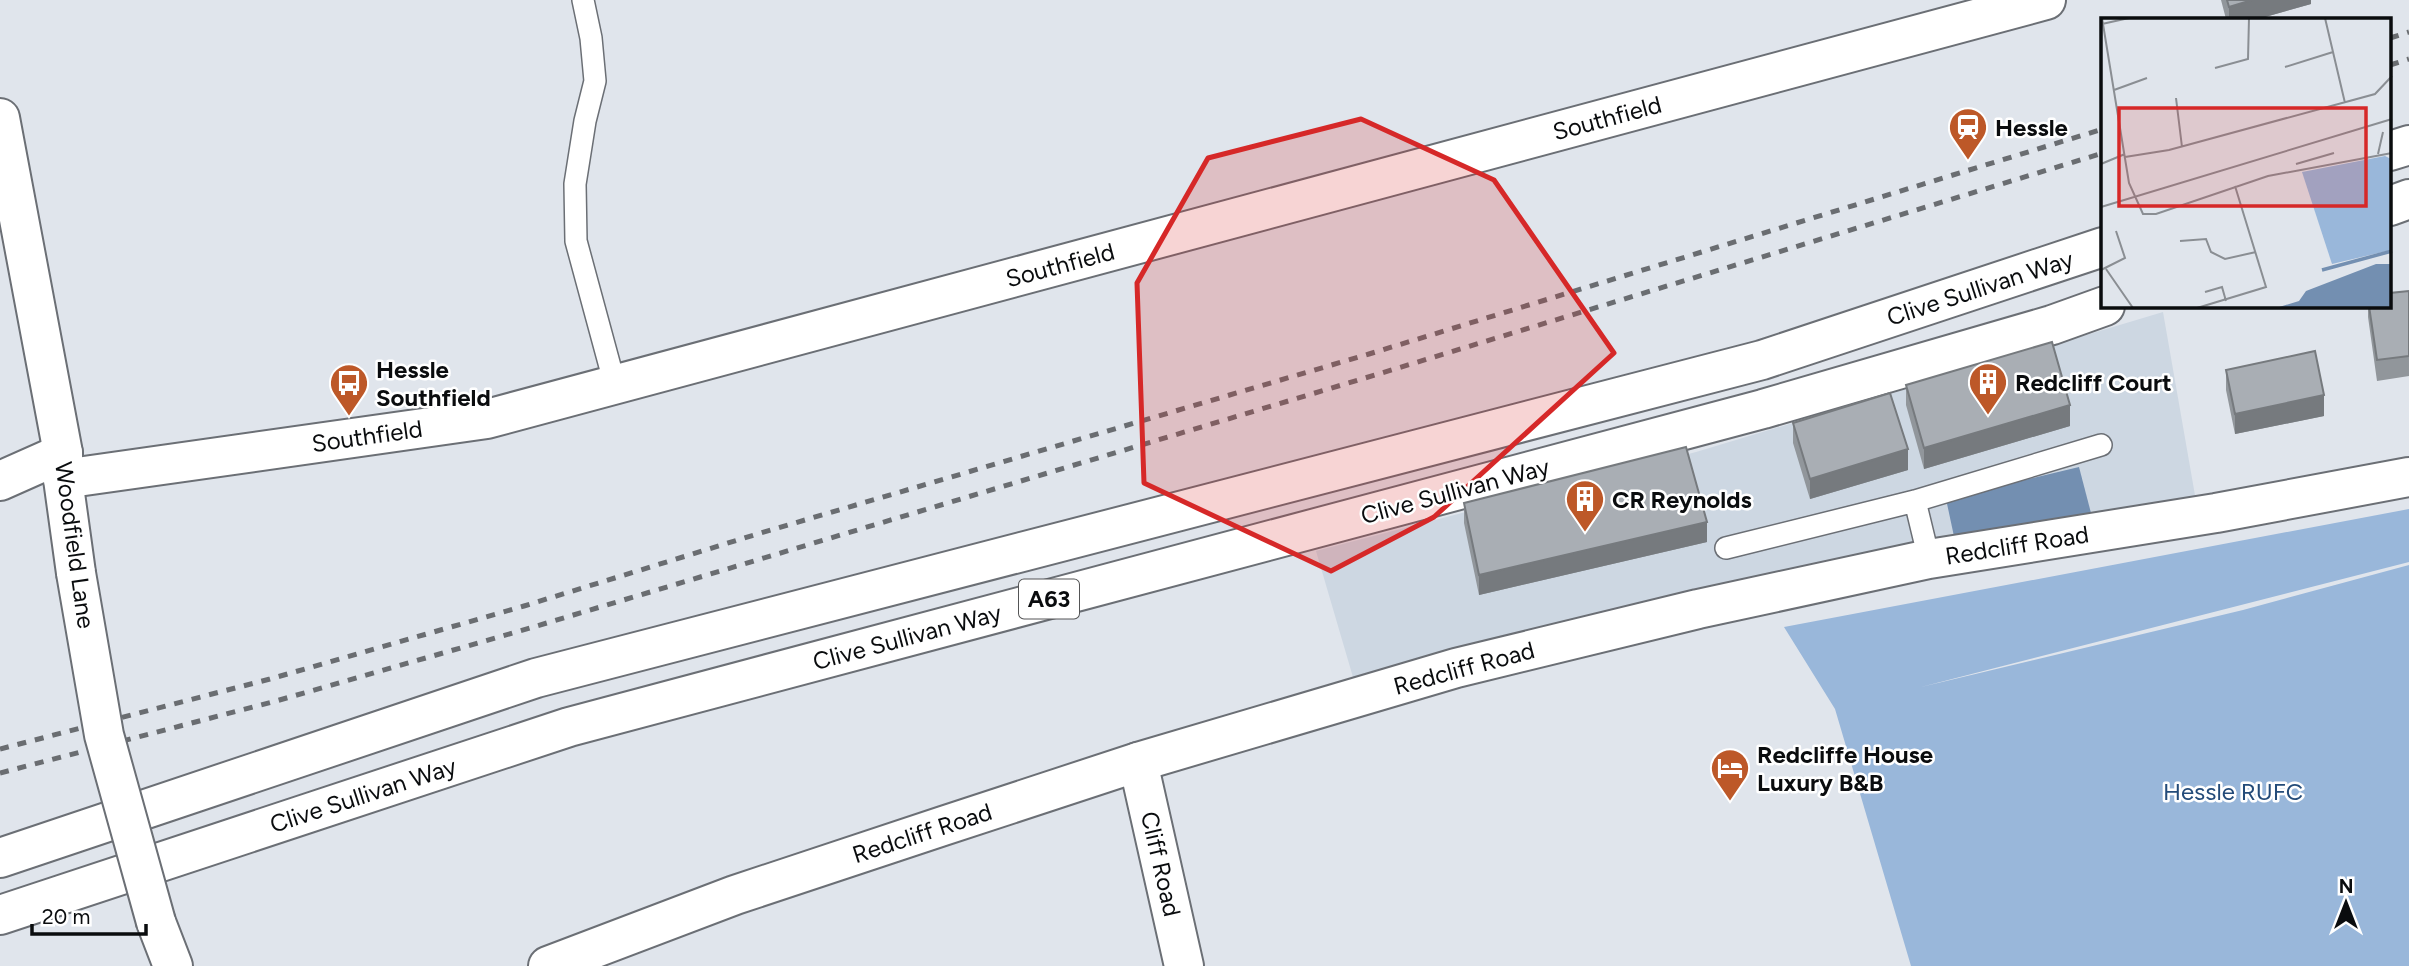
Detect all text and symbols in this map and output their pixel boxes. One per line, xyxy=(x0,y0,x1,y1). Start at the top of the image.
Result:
inset map xyxy=(2101,18,2392,308)
street label: Southfield xyxy=(1549,90,1665,146)
station icon: Hessle xyxy=(1947,106,1989,161)
place label: Hessle xyxy=(1995,113,2068,142)
street label: Southfield xyxy=(1002,237,1118,293)
street label: Clive Sullivan Way xyxy=(1883,244,2077,332)
place label: Hessle Southfield xyxy=(376,355,491,412)
building icon: Redcliff Court xyxy=(1967,361,2009,416)
bus stop icon: Hessle Southfield xyxy=(328,362,370,417)
place label: Redcliff Court xyxy=(2015,368,2172,397)
street label: Southfield xyxy=(310,414,424,458)
street label: Clive Sullivan Way xyxy=(1357,452,1553,530)
street label: Woodfield Lane xyxy=(49,460,101,630)
building icon: CR Reynolds xyxy=(1564,478,1606,533)
place label: CR Reynolds xyxy=(1612,485,1752,514)
street label: Redcliff Road xyxy=(1943,519,2091,571)
road number: A63 xyxy=(1019,580,1079,618)
street label: Clive Sullivan Way xyxy=(809,598,1005,676)
street label: Redcliff Road xyxy=(1390,635,1538,701)
place label: Redcliffe House Luxury B&B xyxy=(1757,740,1933,797)
hotel icon: Redcliffe House Luxury B&B xyxy=(1709,747,1751,802)
street label: Clive Sullivan Way xyxy=(266,751,460,839)
park label: Hessle RUFC xyxy=(2163,777,2303,806)
street label: Redcliff Road xyxy=(849,797,995,869)
street label: Cliff Road xyxy=(1135,809,1187,919)
north arrow xyxy=(2311,868,2381,938)
text: N xyxy=(2339,875,2353,898)
scale bar xyxy=(32,892,145,936)
text: 20 m xyxy=(42,904,90,929)

